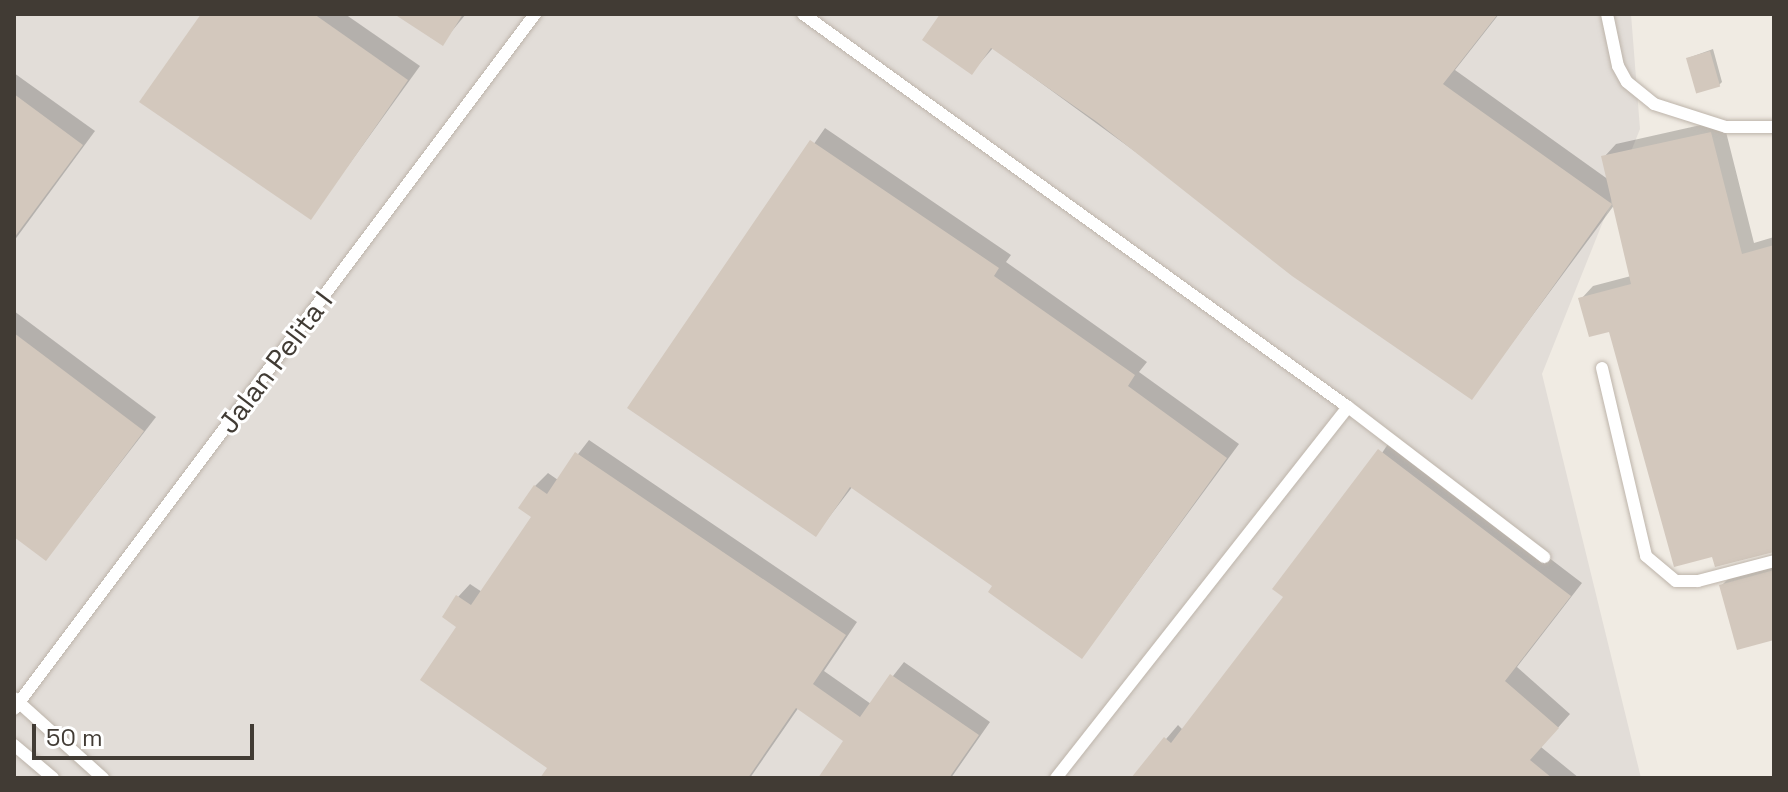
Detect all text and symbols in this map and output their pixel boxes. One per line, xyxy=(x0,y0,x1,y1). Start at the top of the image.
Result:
street label: Jalan Pelita I xyxy=(211,284,339,440)
scale bar xyxy=(36,708,258,758)
text: 50 m xyxy=(46,722,103,753)

